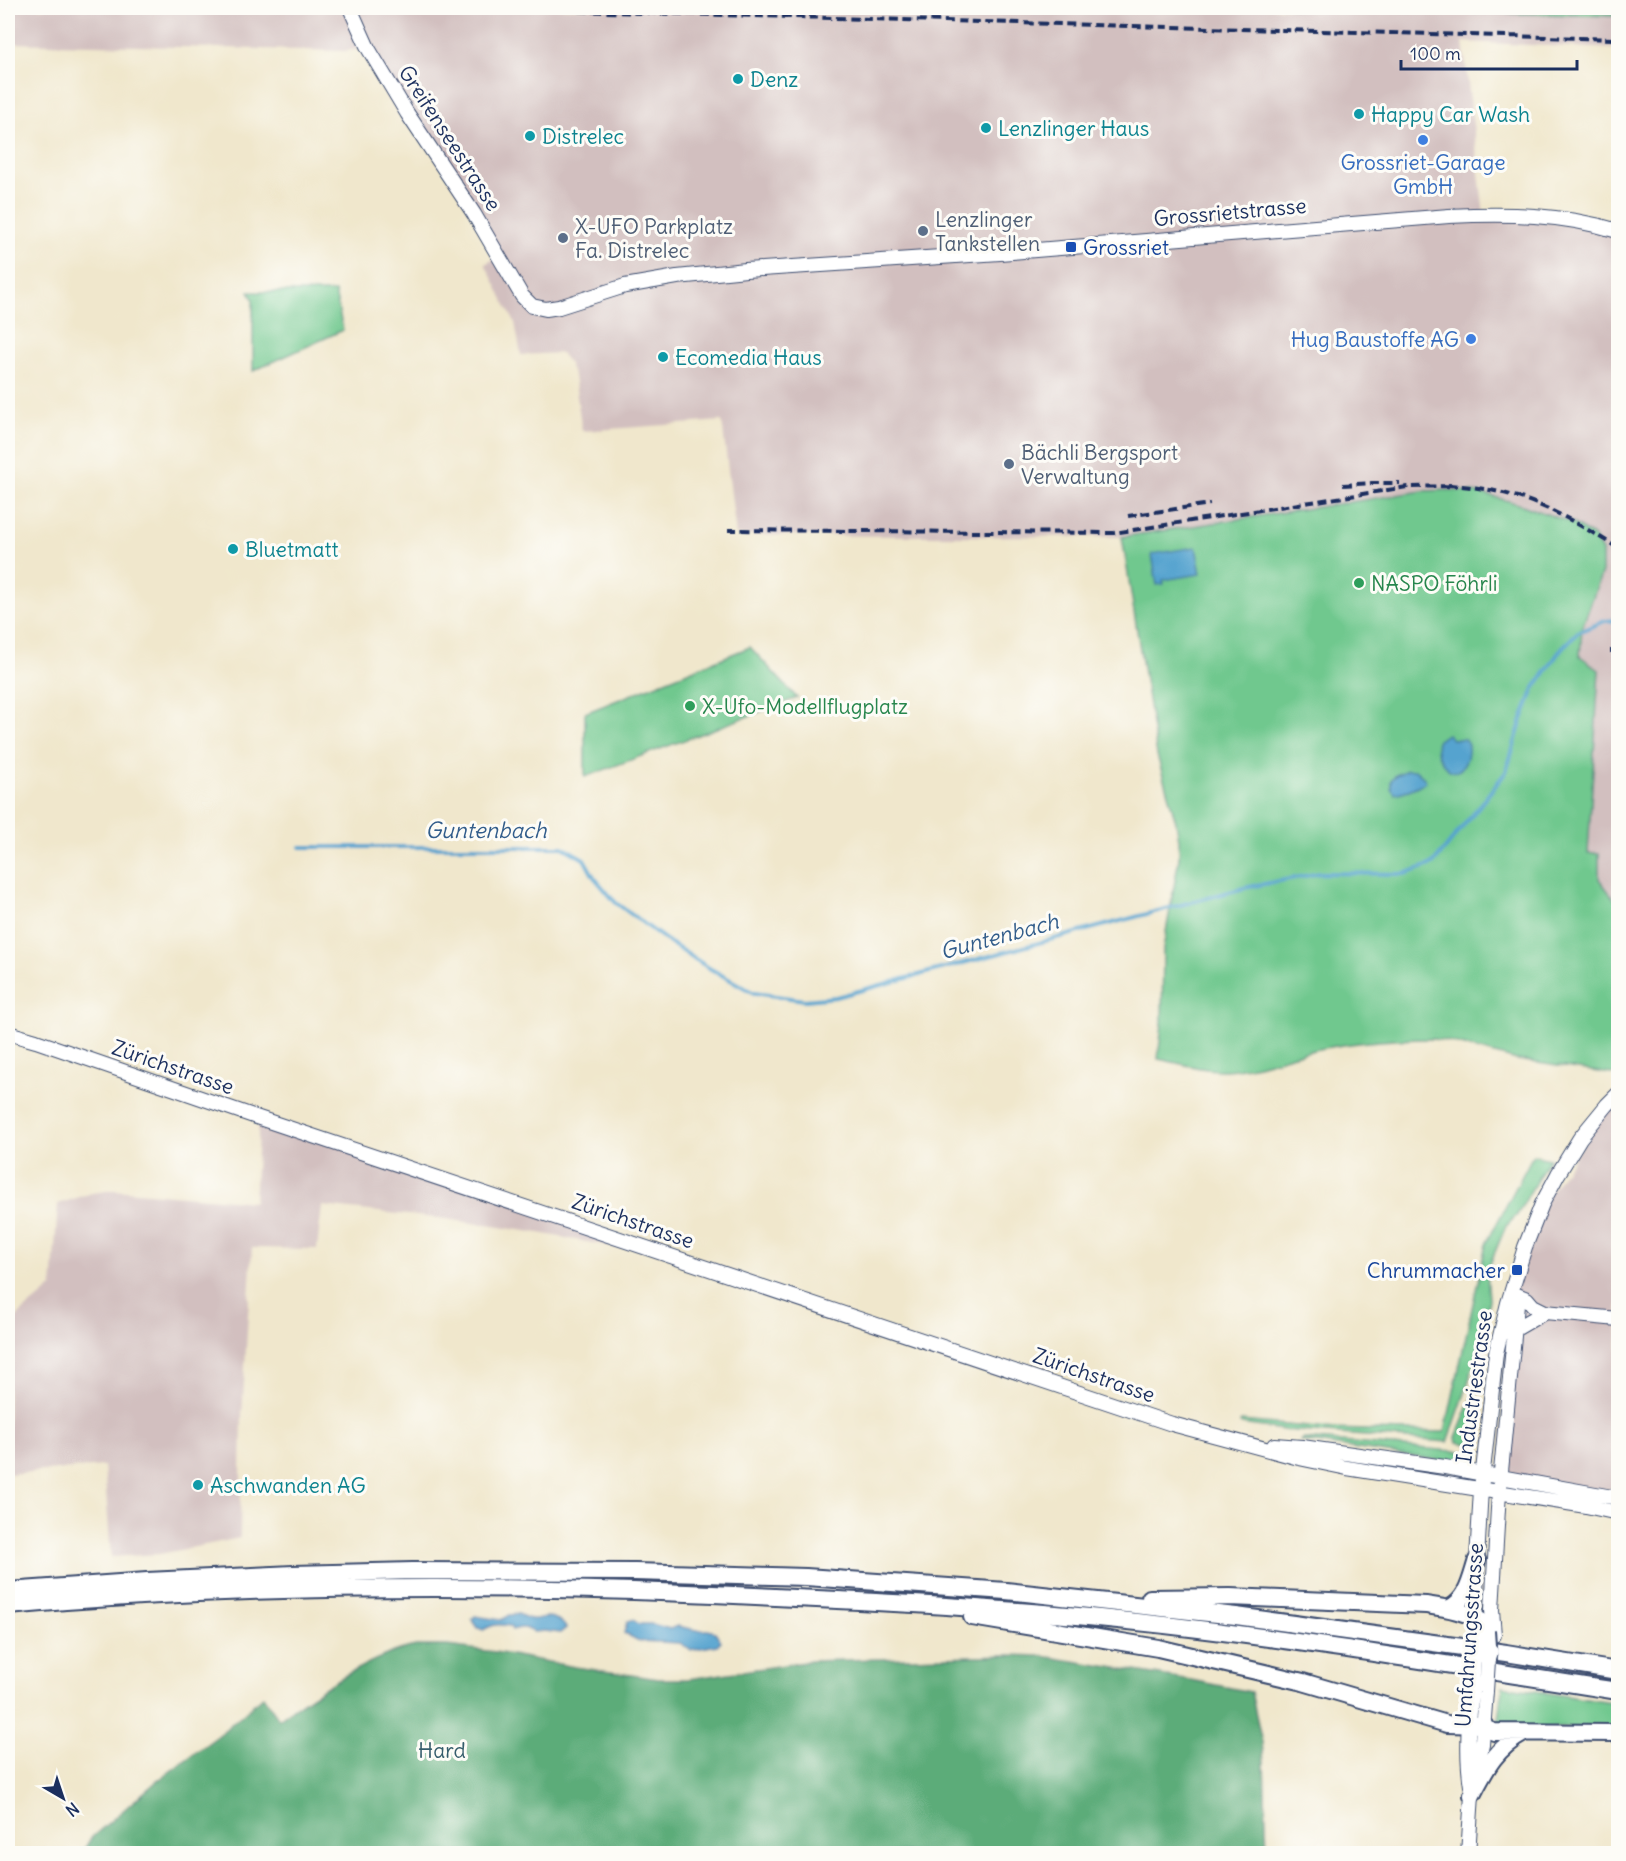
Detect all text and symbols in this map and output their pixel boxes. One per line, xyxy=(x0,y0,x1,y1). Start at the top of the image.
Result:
scale bar xyxy=(1401,33,1576,71)
text: 100 m xyxy=(1410,42,1461,65)
street label: Greifenseestrasse xyxy=(393,60,507,216)
place label: Denz xyxy=(750,66,798,93)
marker: Denz xyxy=(731,72,745,86)
place label: Happy Car Wash xyxy=(1371,101,1530,128)
marker: Happy Car Wash xyxy=(1352,107,1366,121)
place label: Lenzlinger Haus xyxy=(998,115,1149,142)
marker: Lenzlinger Haus xyxy=(979,121,993,135)
place label: Distrelec xyxy=(542,123,624,150)
marker: Distrelec xyxy=(523,129,537,143)
marker: Grossriet-Garage GmbH xyxy=(1416,133,1430,147)
place label: Grossriet-Garage GmbH xyxy=(1340,149,1506,200)
street label: Grossrietstrasse xyxy=(1152,192,1308,232)
place label: Lenzlinger Tankstellen xyxy=(935,206,1040,257)
place label: X-UFO Parkplatz Fa. Distrelec xyxy=(575,213,733,264)
marker: Lenzlinger Tankstellen xyxy=(916,224,930,238)
marker: X-UFO Parkplatz Fa. Distrelec xyxy=(556,231,570,245)
place label: Grossriet xyxy=(1083,234,1169,261)
marker: Grossriet xyxy=(1064,240,1078,254)
place label: Hug Baustoffe AG xyxy=(1291,326,1459,353)
marker: Hug Baustoffe AG xyxy=(1464,332,1478,346)
place label: Ecomedia Haus xyxy=(675,344,822,371)
marker: Ecomedia Haus xyxy=(656,350,670,364)
place label: Bächli Bergsport Verwaltung xyxy=(1021,439,1178,490)
marker: Bächli Bergsport Verwaltung xyxy=(1002,457,1016,471)
place label: Bluetmatt xyxy=(245,536,339,563)
marker: Bluetmatt xyxy=(226,542,240,556)
place label: NASPO Föhrli xyxy=(1371,570,1497,597)
marker: NASPO Föhrli xyxy=(1352,576,1366,590)
place label: X-Ufo-Modellflugplatz xyxy=(702,693,908,720)
marker: X-Ufo-Modellflugplatz xyxy=(683,699,697,713)
water label: Guntenbach xyxy=(425,816,548,844)
water label: Guntenbach xyxy=(937,906,1063,965)
street label: Zürichstrasse xyxy=(108,1034,238,1100)
street label: Zürichstrasse xyxy=(568,1188,698,1254)
place label: Chrummacher xyxy=(1367,1257,1505,1284)
marker: Chrummacher xyxy=(1510,1263,1524,1277)
street label: Industriestrasse xyxy=(1450,1309,1498,1465)
street label: Zürichstrasse xyxy=(1029,1342,1159,1408)
place label: Aschwanden AG xyxy=(210,1472,366,1499)
marker: Aschwanden AG xyxy=(191,1478,205,1492)
street label: Umfahrungsstrasse xyxy=(1449,1542,1489,1728)
park label: Hard xyxy=(418,1737,466,1764)
north arrow xyxy=(33,1768,93,1828)
text: N xyxy=(62,1798,83,1821)

